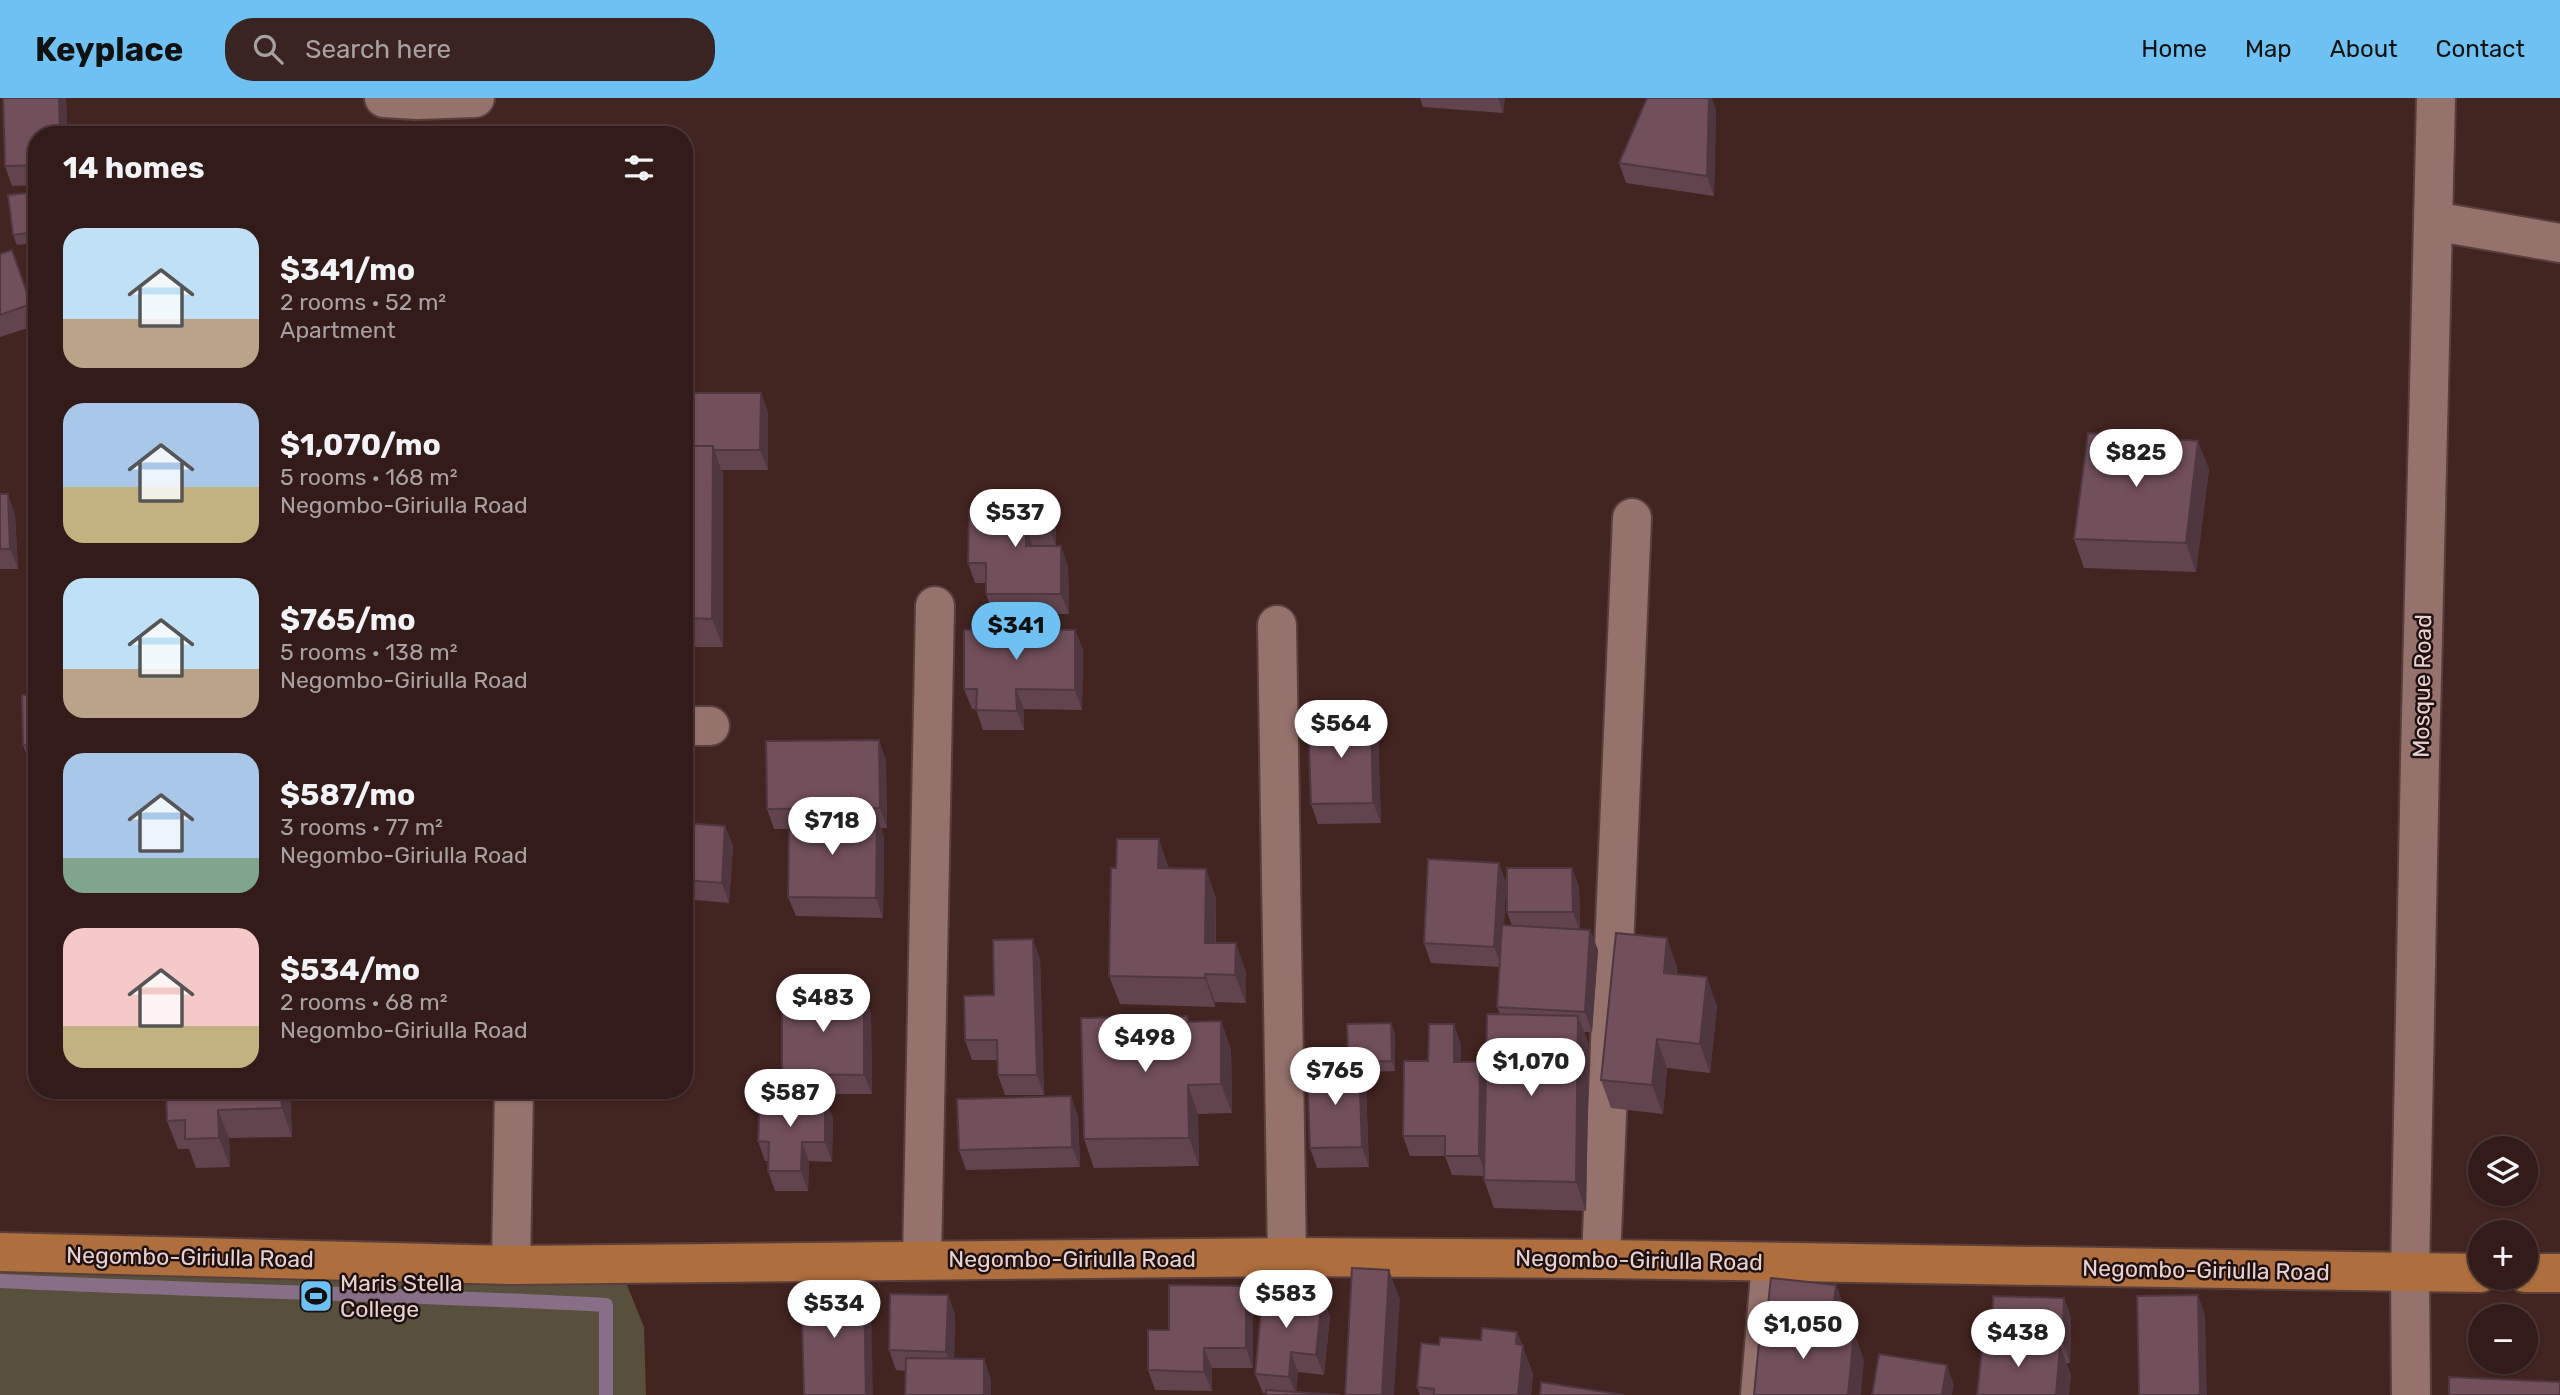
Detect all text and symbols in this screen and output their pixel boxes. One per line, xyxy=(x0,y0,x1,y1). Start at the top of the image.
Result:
search box xyxy=(225,18,715,81)
text: Keyplace xyxy=(35,30,183,69)
icon: search xyxy=(249,30,287,68)
text: Search here xyxy=(305,34,451,65)
text: Home xyxy=(2141,35,2207,63)
text: Map xyxy=(2245,35,2292,63)
text: About xyxy=(2330,35,2398,63)
text: Contact xyxy=(2436,35,2525,63)
icon: filters xyxy=(620,149,658,187)
text: 14 homes xyxy=(63,150,205,186)
text: $341/mo xyxy=(280,252,415,288)
icon: home xyxy=(119,256,203,340)
text: 2 rooms · 52 m² xyxy=(280,288,446,316)
text: Apartment xyxy=(280,316,396,344)
text: $1,070/mo xyxy=(280,427,441,463)
pin: $825 xyxy=(2095,430,2177,489)
icon: home xyxy=(119,431,203,515)
text: $825 xyxy=(2106,438,2166,466)
text: 5 rooms · 168 m² xyxy=(280,463,458,491)
pin: $537 xyxy=(974,490,1056,549)
text: Negombo-Giriulla Road xyxy=(280,491,528,519)
text: $537 xyxy=(986,498,1044,526)
text: $765/mo xyxy=(280,602,416,638)
pin: $341 xyxy=(975,602,1057,662)
icon: home xyxy=(119,606,203,690)
text: $341 xyxy=(987,611,1045,639)
street label: Mosque Road xyxy=(2407,614,2437,758)
text: 5 rooms · 138 m² xyxy=(280,638,457,666)
text: Negombo-Giriulla Road xyxy=(280,666,528,694)
pin: $564 xyxy=(1300,700,1382,760)
text: $564 xyxy=(1311,709,1371,737)
text: $587/mo xyxy=(280,777,415,813)
icon: home xyxy=(119,781,203,865)
pin: $718 xyxy=(791,798,873,857)
text: $718 xyxy=(804,806,860,834)
text: 3 rooms · 77 m² xyxy=(280,813,443,841)
text: Negombo-Giriulla Road xyxy=(280,841,528,869)
text: $534/mo xyxy=(280,952,420,988)
icon: home xyxy=(119,956,203,1040)
pin: $483 xyxy=(782,974,864,1034)
text: $483 xyxy=(792,983,854,1011)
text: 2 rooms · 68 m² xyxy=(280,988,448,1016)
pin: $498 xyxy=(1104,1014,1186,1074)
text: Negombo-Giriulla Road xyxy=(280,1016,528,1044)
text: $498 xyxy=(1114,1023,1176,1051)
pin: $1,070 xyxy=(1474,1038,1588,1098)
text: $1,070 xyxy=(1492,1047,1570,1075)
pin: $765 xyxy=(1294,1048,1376,1107)
text: $765 xyxy=(1306,1056,1364,1084)
pin: $587 xyxy=(749,1070,831,1129)
text: $587 xyxy=(761,1078,819,1106)
map controls xyxy=(2468,1136,2538,1374)
button: layers xyxy=(2468,1136,2538,1206)
button: + xyxy=(2468,1220,2538,1290)
street label: Negombo-Giriulla Road xyxy=(66,1241,314,1273)
street label: Negombo-Giriulla Road xyxy=(1515,1244,1763,1276)
street label: Negombo-Giriulla Road xyxy=(948,1245,1196,1273)
street label: Negombo-Giriulla Road xyxy=(2082,1254,2330,1286)
place label: Maris Stella College xyxy=(340,1269,463,1323)
pin: $583 xyxy=(1245,1270,1327,1330)
sports icon: Maris Stella College xyxy=(297,1277,335,1315)
text: $583 xyxy=(1256,1279,1316,1307)
pin: $534 xyxy=(793,1280,875,1340)
text: $534 xyxy=(803,1289,865,1317)
pin: $1,050 xyxy=(1746,1302,1860,1361)
button: − xyxy=(2468,1304,2538,1374)
text: $1,050 xyxy=(1763,1310,1843,1338)
pin: $438 xyxy=(1977,1310,2059,1369)
text: $438 xyxy=(1987,1318,2049,1346)

